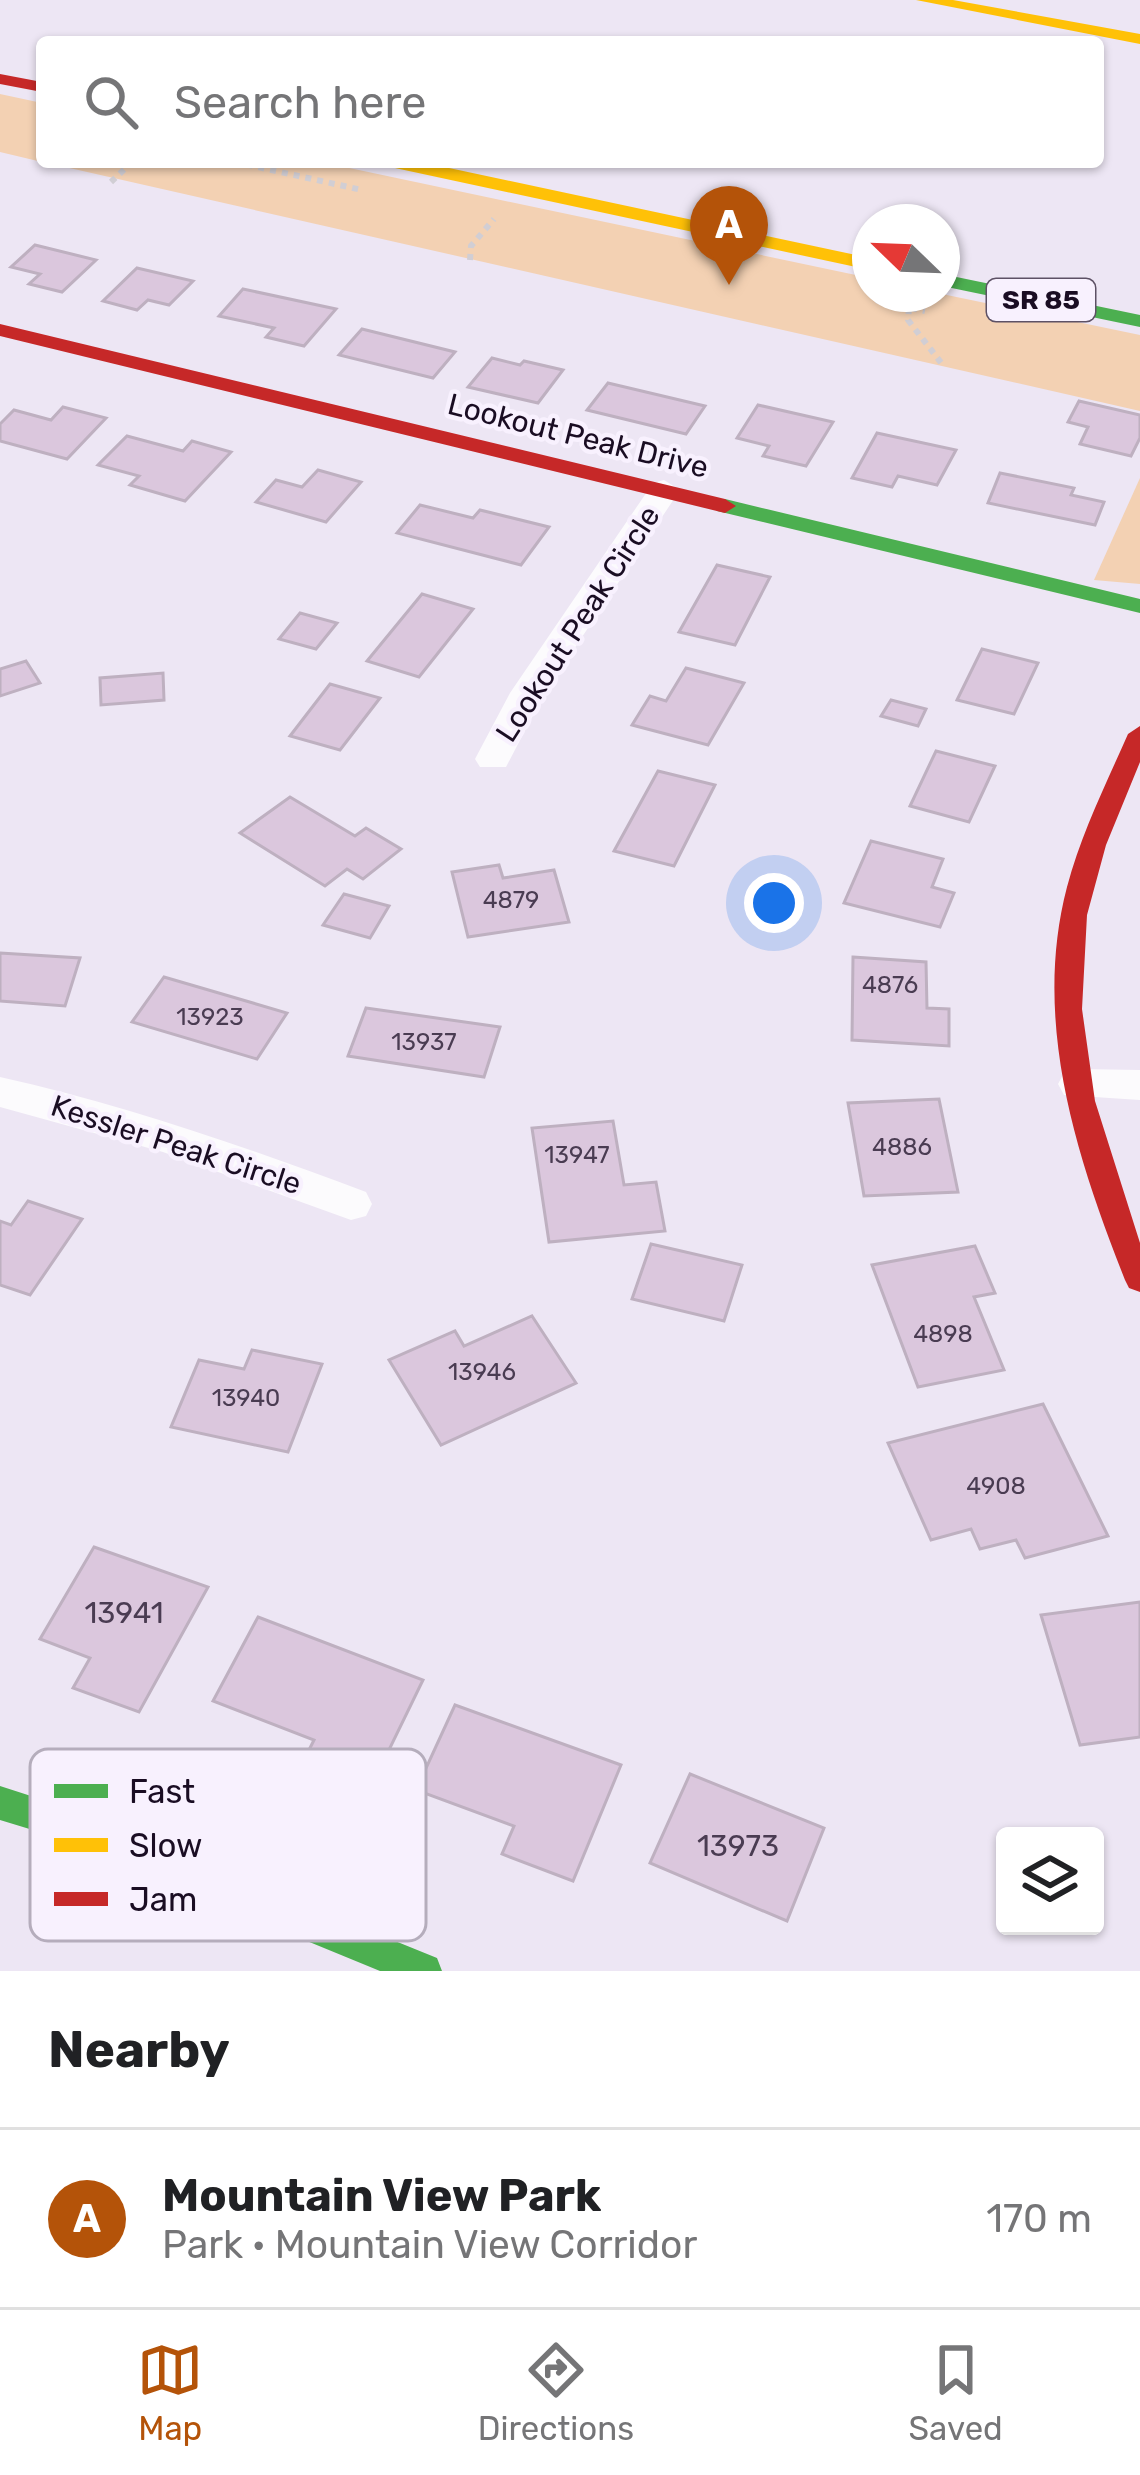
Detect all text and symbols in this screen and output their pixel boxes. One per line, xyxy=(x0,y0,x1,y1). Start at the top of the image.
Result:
search box xyxy=(36,36,1104,168)
icon: search xyxy=(78,69,144,135)
text: Search here xyxy=(174,76,426,129)
pin: A xyxy=(690,186,768,285)
north arrow xyxy=(852,204,960,312)
road number: SR 85 xyxy=(987,279,1095,321)
street label: Lookout Peak Drive xyxy=(444,386,712,486)
street label: Lookout Peak Circle xyxy=(488,499,668,749)
your location xyxy=(744,873,804,933)
house number: 4879 xyxy=(483,886,539,914)
house number: 4876 xyxy=(862,971,918,999)
house number: 13923 xyxy=(176,1003,244,1031)
house number: 13937 xyxy=(391,1028,457,1056)
street label: Kessler Peak Circle xyxy=(46,1088,306,1202)
house number: 4886 xyxy=(872,1133,932,1161)
house number: 13947 xyxy=(544,1141,610,1169)
house number: 4898 xyxy=(913,1320,973,1348)
house number: 13946 xyxy=(448,1358,516,1386)
house number: 13940 xyxy=(212,1384,280,1412)
house number: 4908 xyxy=(966,1472,1026,1500)
house number: 13941 xyxy=(84,1595,164,1631)
legend xyxy=(30,1749,426,1941)
text: Fast xyxy=(129,1772,195,1811)
text: Slow xyxy=(129,1826,203,1865)
map controls xyxy=(996,1827,1104,1935)
button: layers xyxy=(996,1827,1104,1935)
house number: 13973 xyxy=(697,1828,779,1864)
text: Jam xyxy=(129,1880,197,1919)
text: Nearby xyxy=(48,2019,230,2080)
text: Mountain View Park xyxy=(162,2169,601,2222)
text: A xyxy=(73,2196,101,2242)
text: 170 m xyxy=(986,2196,1092,2242)
text: Park · Mountain View Corridor xyxy=(162,2222,697,2268)
tab: Map xyxy=(137,2337,203,2448)
tab: Directions xyxy=(478,2337,634,2448)
tab: Saved xyxy=(909,2337,1003,2448)

